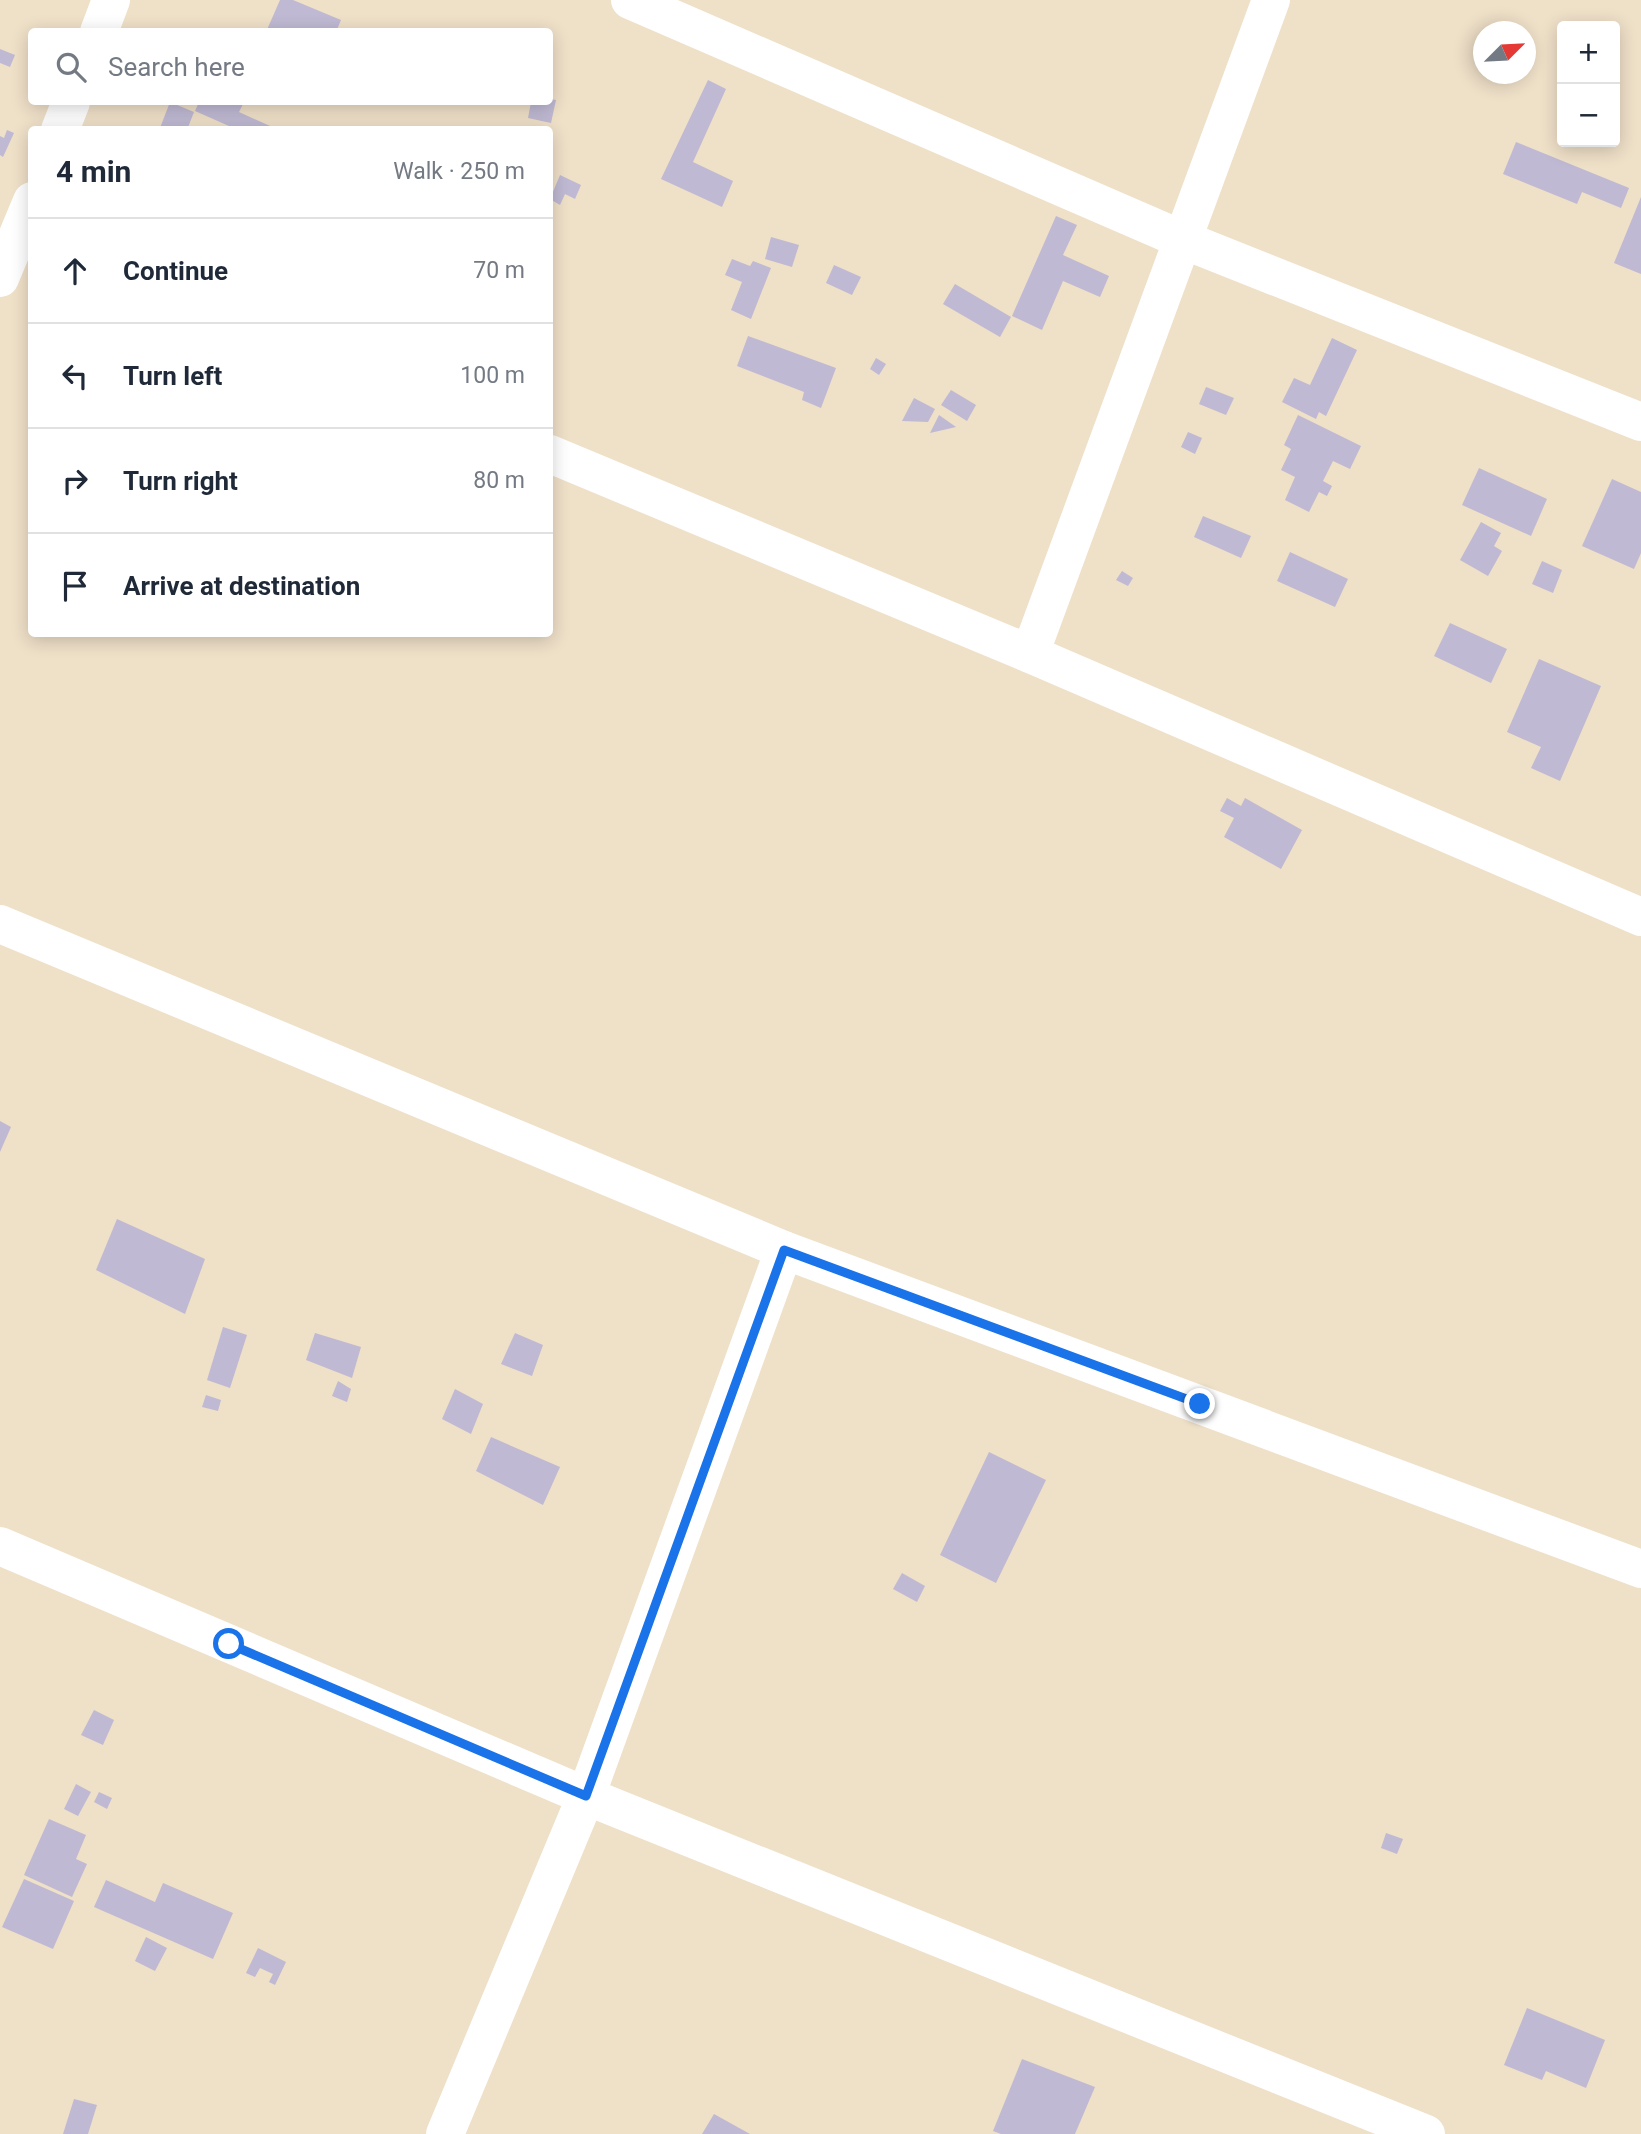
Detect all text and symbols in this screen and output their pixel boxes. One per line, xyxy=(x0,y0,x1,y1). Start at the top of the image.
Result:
north arrow xyxy=(1473,21,1536,84)
map controls xyxy=(1557,21,1620,147)
button: + xyxy=(1557,21,1620,84)
search box xyxy=(28,28,553,105)
icon: search xyxy=(52,48,90,86)
text: Search here xyxy=(108,52,245,82)
button: − xyxy=(1557,84,1620,147)
text: 4 min xyxy=(56,154,131,189)
text: Walk · 250 m xyxy=(393,158,525,185)
icon: ahead xyxy=(56,252,94,290)
text: Continue xyxy=(123,256,228,286)
text: 70 m xyxy=(473,257,525,284)
icon: left xyxy=(56,357,94,395)
text: Turn left xyxy=(123,361,222,391)
text: 100 m xyxy=(460,362,525,389)
icon: right xyxy=(56,462,94,500)
text: Turn right xyxy=(123,466,238,496)
text: 80 m xyxy=(473,467,525,494)
icon: arrive xyxy=(56,567,94,605)
text: Arrive at destination xyxy=(123,571,360,601)
route end xyxy=(1184,1388,1215,1419)
route start xyxy=(213,1628,244,1659)

